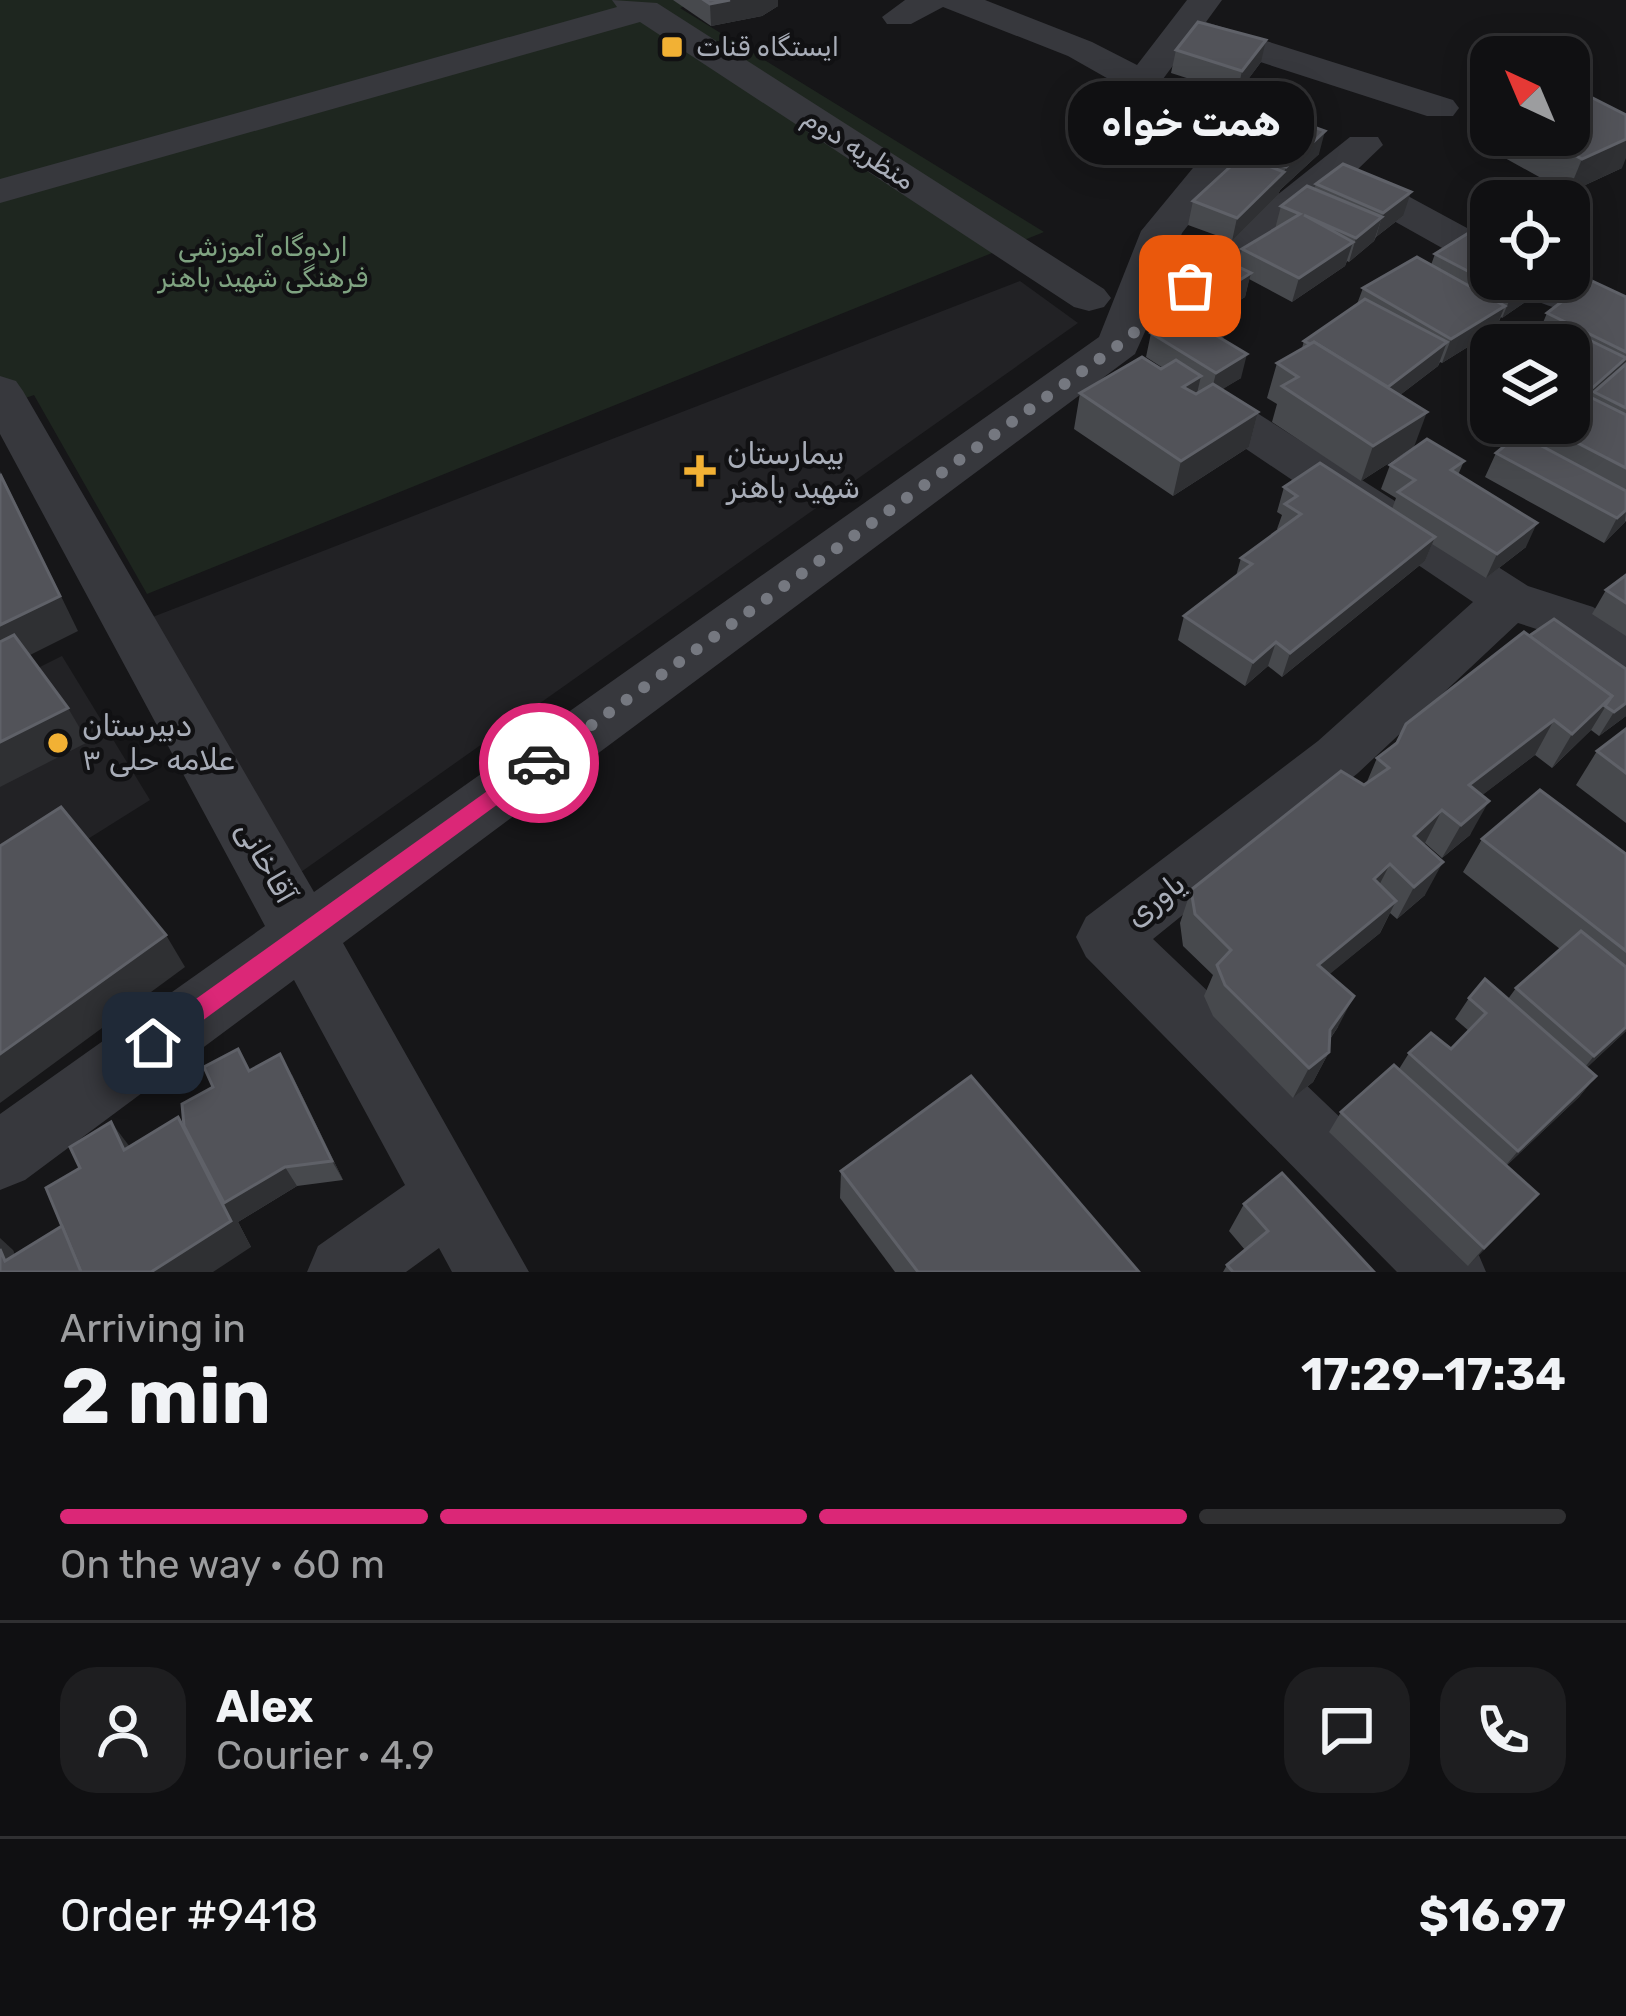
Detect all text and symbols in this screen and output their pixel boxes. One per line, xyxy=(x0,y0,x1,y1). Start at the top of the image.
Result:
place label: ایستگاه قنات xyxy=(696,31,839,63)
marker: ایستگاه قنات xyxy=(659,34,685,60)
north arrow xyxy=(1470,36,1590,156)
map controls xyxy=(1470,36,1590,444)
callout: همت خواه xyxy=(1067,82,1313,166)
text: همت خواه xyxy=(1102,100,1280,146)
street label: منظریه دوم xyxy=(796,101,921,199)
button: locate xyxy=(1470,180,1590,300)
park label: اردوگاه آموزشی فرهنگی شهید باهنر xyxy=(156,231,368,294)
pin xyxy=(1139,235,1241,337)
icon: bag xyxy=(1157,253,1223,319)
button: layers xyxy=(1470,324,1590,444)
place label: بیمارستان شهید باهنر xyxy=(725,436,860,506)
marker: بیمارستان شهید باهنر xyxy=(684,455,716,487)
courier xyxy=(479,703,599,823)
place label: دبیرستان علامه حلی ۳ xyxy=(82,708,235,778)
marker: دبیرستان علامه حلی ۳ xyxy=(45,730,71,756)
icon: car xyxy=(506,730,572,796)
street label: آقاخانی xyxy=(228,814,304,910)
street label: یاوری xyxy=(1118,866,1192,934)
pin xyxy=(102,992,204,1094)
icon: home xyxy=(120,1010,186,1076)
text: Arriving in xyxy=(60,1306,246,1352)
text: 17:29–17:34 xyxy=(1301,1348,1566,1401)
text: 2 min xyxy=(60,1350,271,1443)
text: On the way · 60 m xyxy=(60,1542,385,1588)
button: person xyxy=(60,1667,186,1793)
button: chat xyxy=(1284,1667,1410,1793)
button: phone xyxy=(1440,1667,1566,1793)
text: Alex xyxy=(216,1680,314,1733)
text: Courier · 4.9 xyxy=(216,1733,435,1779)
text: Order #9418 xyxy=(60,1889,318,1942)
text: $16.97 xyxy=(1419,1889,1566,1942)

